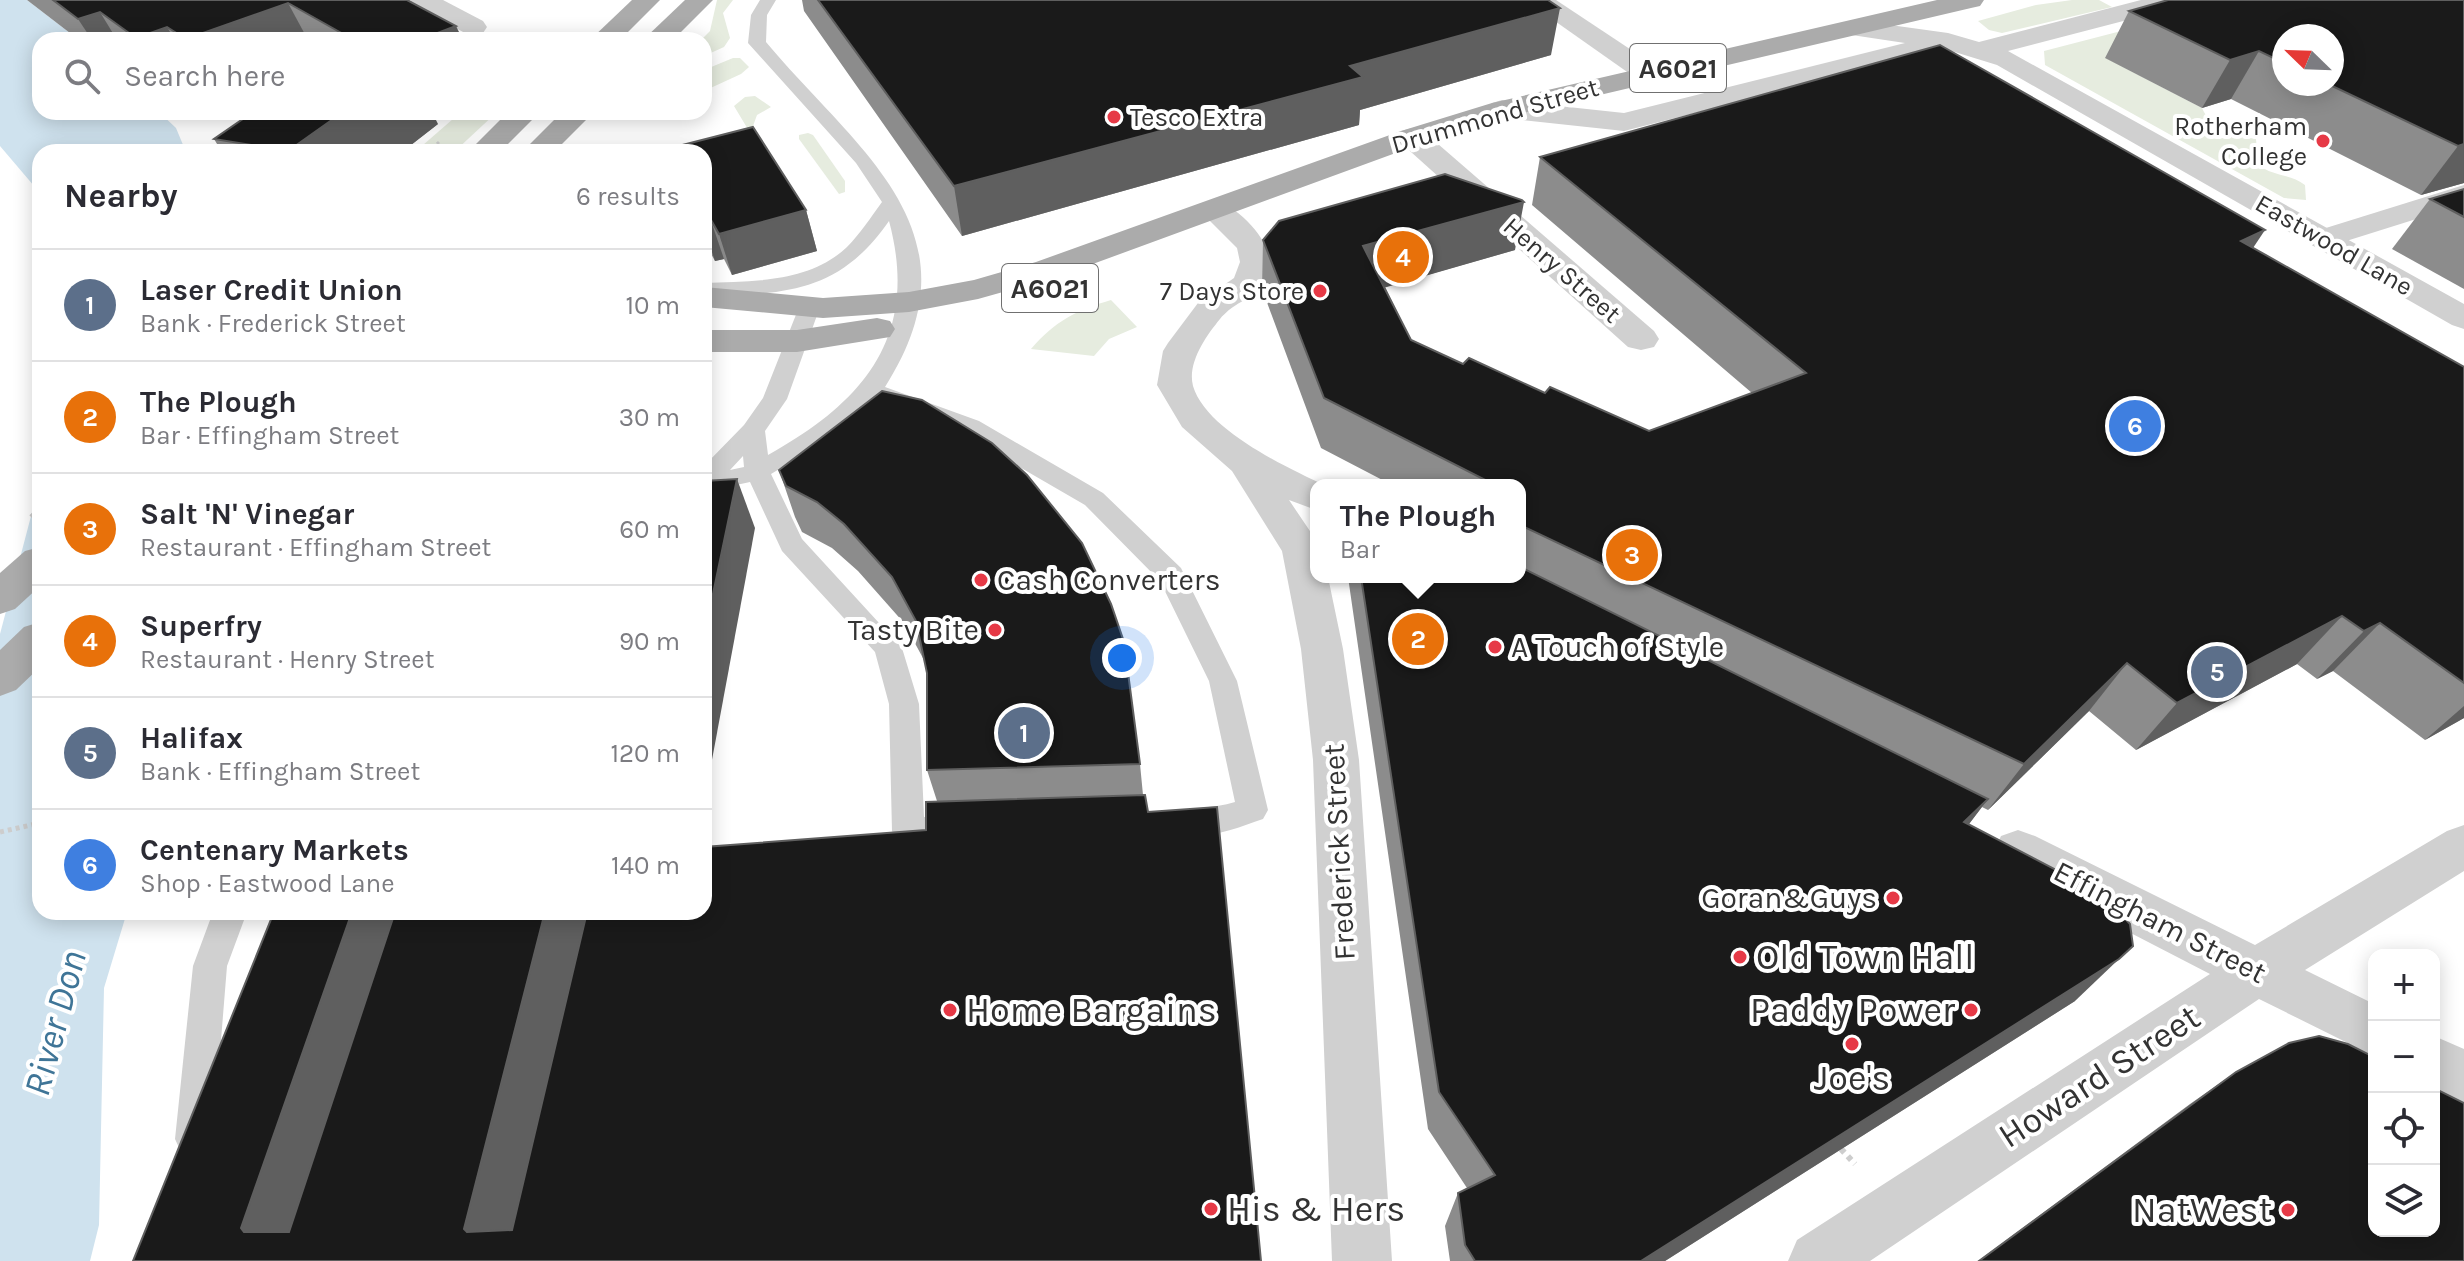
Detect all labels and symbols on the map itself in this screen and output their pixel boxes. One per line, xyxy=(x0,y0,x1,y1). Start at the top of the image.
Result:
north arrow xyxy=(2272,24,2344,96)
road number: A6021 xyxy=(1630,44,1726,92)
street label: Drummond Street xyxy=(1388,72,1602,160)
place label: Tesco Extra xyxy=(1130,102,1263,133)
marker: Tesco Extra xyxy=(1105,108,1123,126)
place label: Rotherham College xyxy=(2174,111,2307,172)
marker: Rotherham College xyxy=(2314,132,2332,150)
street label: Eastwood Lane xyxy=(2250,187,2418,303)
street label: Henry Street xyxy=(1497,211,1627,330)
pin: 4 xyxy=(1377,227,1429,287)
road number: A6021 xyxy=(1002,264,1098,312)
place label: 7 Days Store xyxy=(1160,276,1304,307)
marker: 7 Days Store xyxy=(1311,282,1329,300)
pin: 6 xyxy=(2109,396,2161,456)
pin: 3 xyxy=(1606,525,1658,585)
place label: Cash Converters xyxy=(997,562,1220,598)
marker: Cash Converters xyxy=(972,571,990,589)
pin: 2 xyxy=(1392,609,1444,669)
place label: Tasty Bite xyxy=(848,612,979,648)
marker: Tasty Bite xyxy=(986,621,1004,639)
place label: A Touch of Style xyxy=(1511,629,1724,665)
your location xyxy=(1102,638,1142,678)
marker: A Touch of Style xyxy=(1486,638,1504,656)
pin: 5 xyxy=(2191,642,2243,702)
pin: 1 xyxy=(998,703,1050,763)
street label: Frederick Street xyxy=(1315,743,1363,961)
street label: Effingham Street xyxy=(2048,853,2272,991)
place label: Goran&Guys xyxy=(1701,880,1877,916)
marker: Goran&Guys xyxy=(1884,889,1902,907)
place label: Old Town Hall xyxy=(1756,936,1974,978)
water label: River Don xyxy=(14,945,96,1101)
marker: Old Town Hall xyxy=(1731,948,1749,966)
place label: Home Bargains xyxy=(966,989,1217,1031)
place label: Paddy Power xyxy=(1750,989,1956,1031)
street label: Howard Street xyxy=(1991,995,2207,1157)
marker: Home Bargains xyxy=(941,1001,959,1019)
marker: Paddy Power xyxy=(1962,1001,1980,1019)
marker: Joe's xyxy=(1843,1035,1861,1053)
place label: Joe's xyxy=(1814,1057,1890,1099)
place label: His & Hers xyxy=(1227,1188,1405,1230)
place label: NatWest xyxy=(2132,1189,2272,1231)
marker: His & Hers xyxy=(1202,1200,1220,1218)
marker: NatWest xyxy=(2279,1201,2297,1219)

